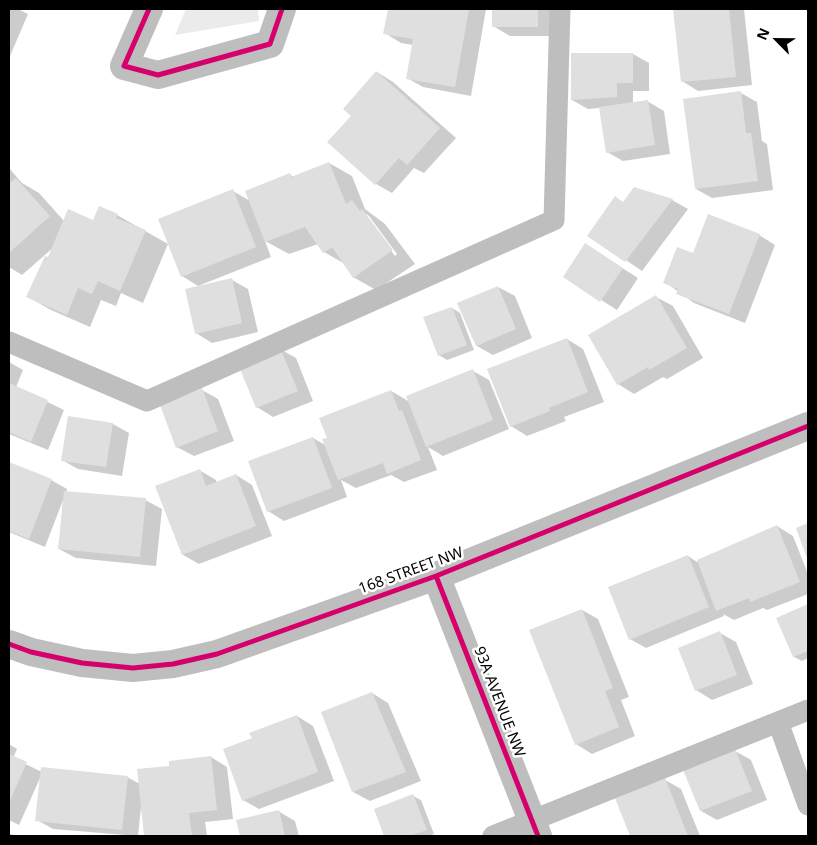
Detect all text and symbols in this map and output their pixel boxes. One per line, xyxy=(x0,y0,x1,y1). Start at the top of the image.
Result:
north arrow xyxy=(752,15,802,65)
text: N xyxy=(752,25,774,43)
street label: 168 STREET NW xyxy=(356,544,466,598)
street label: 93A AVENUE NW xyxy=(470,644,528,760)

